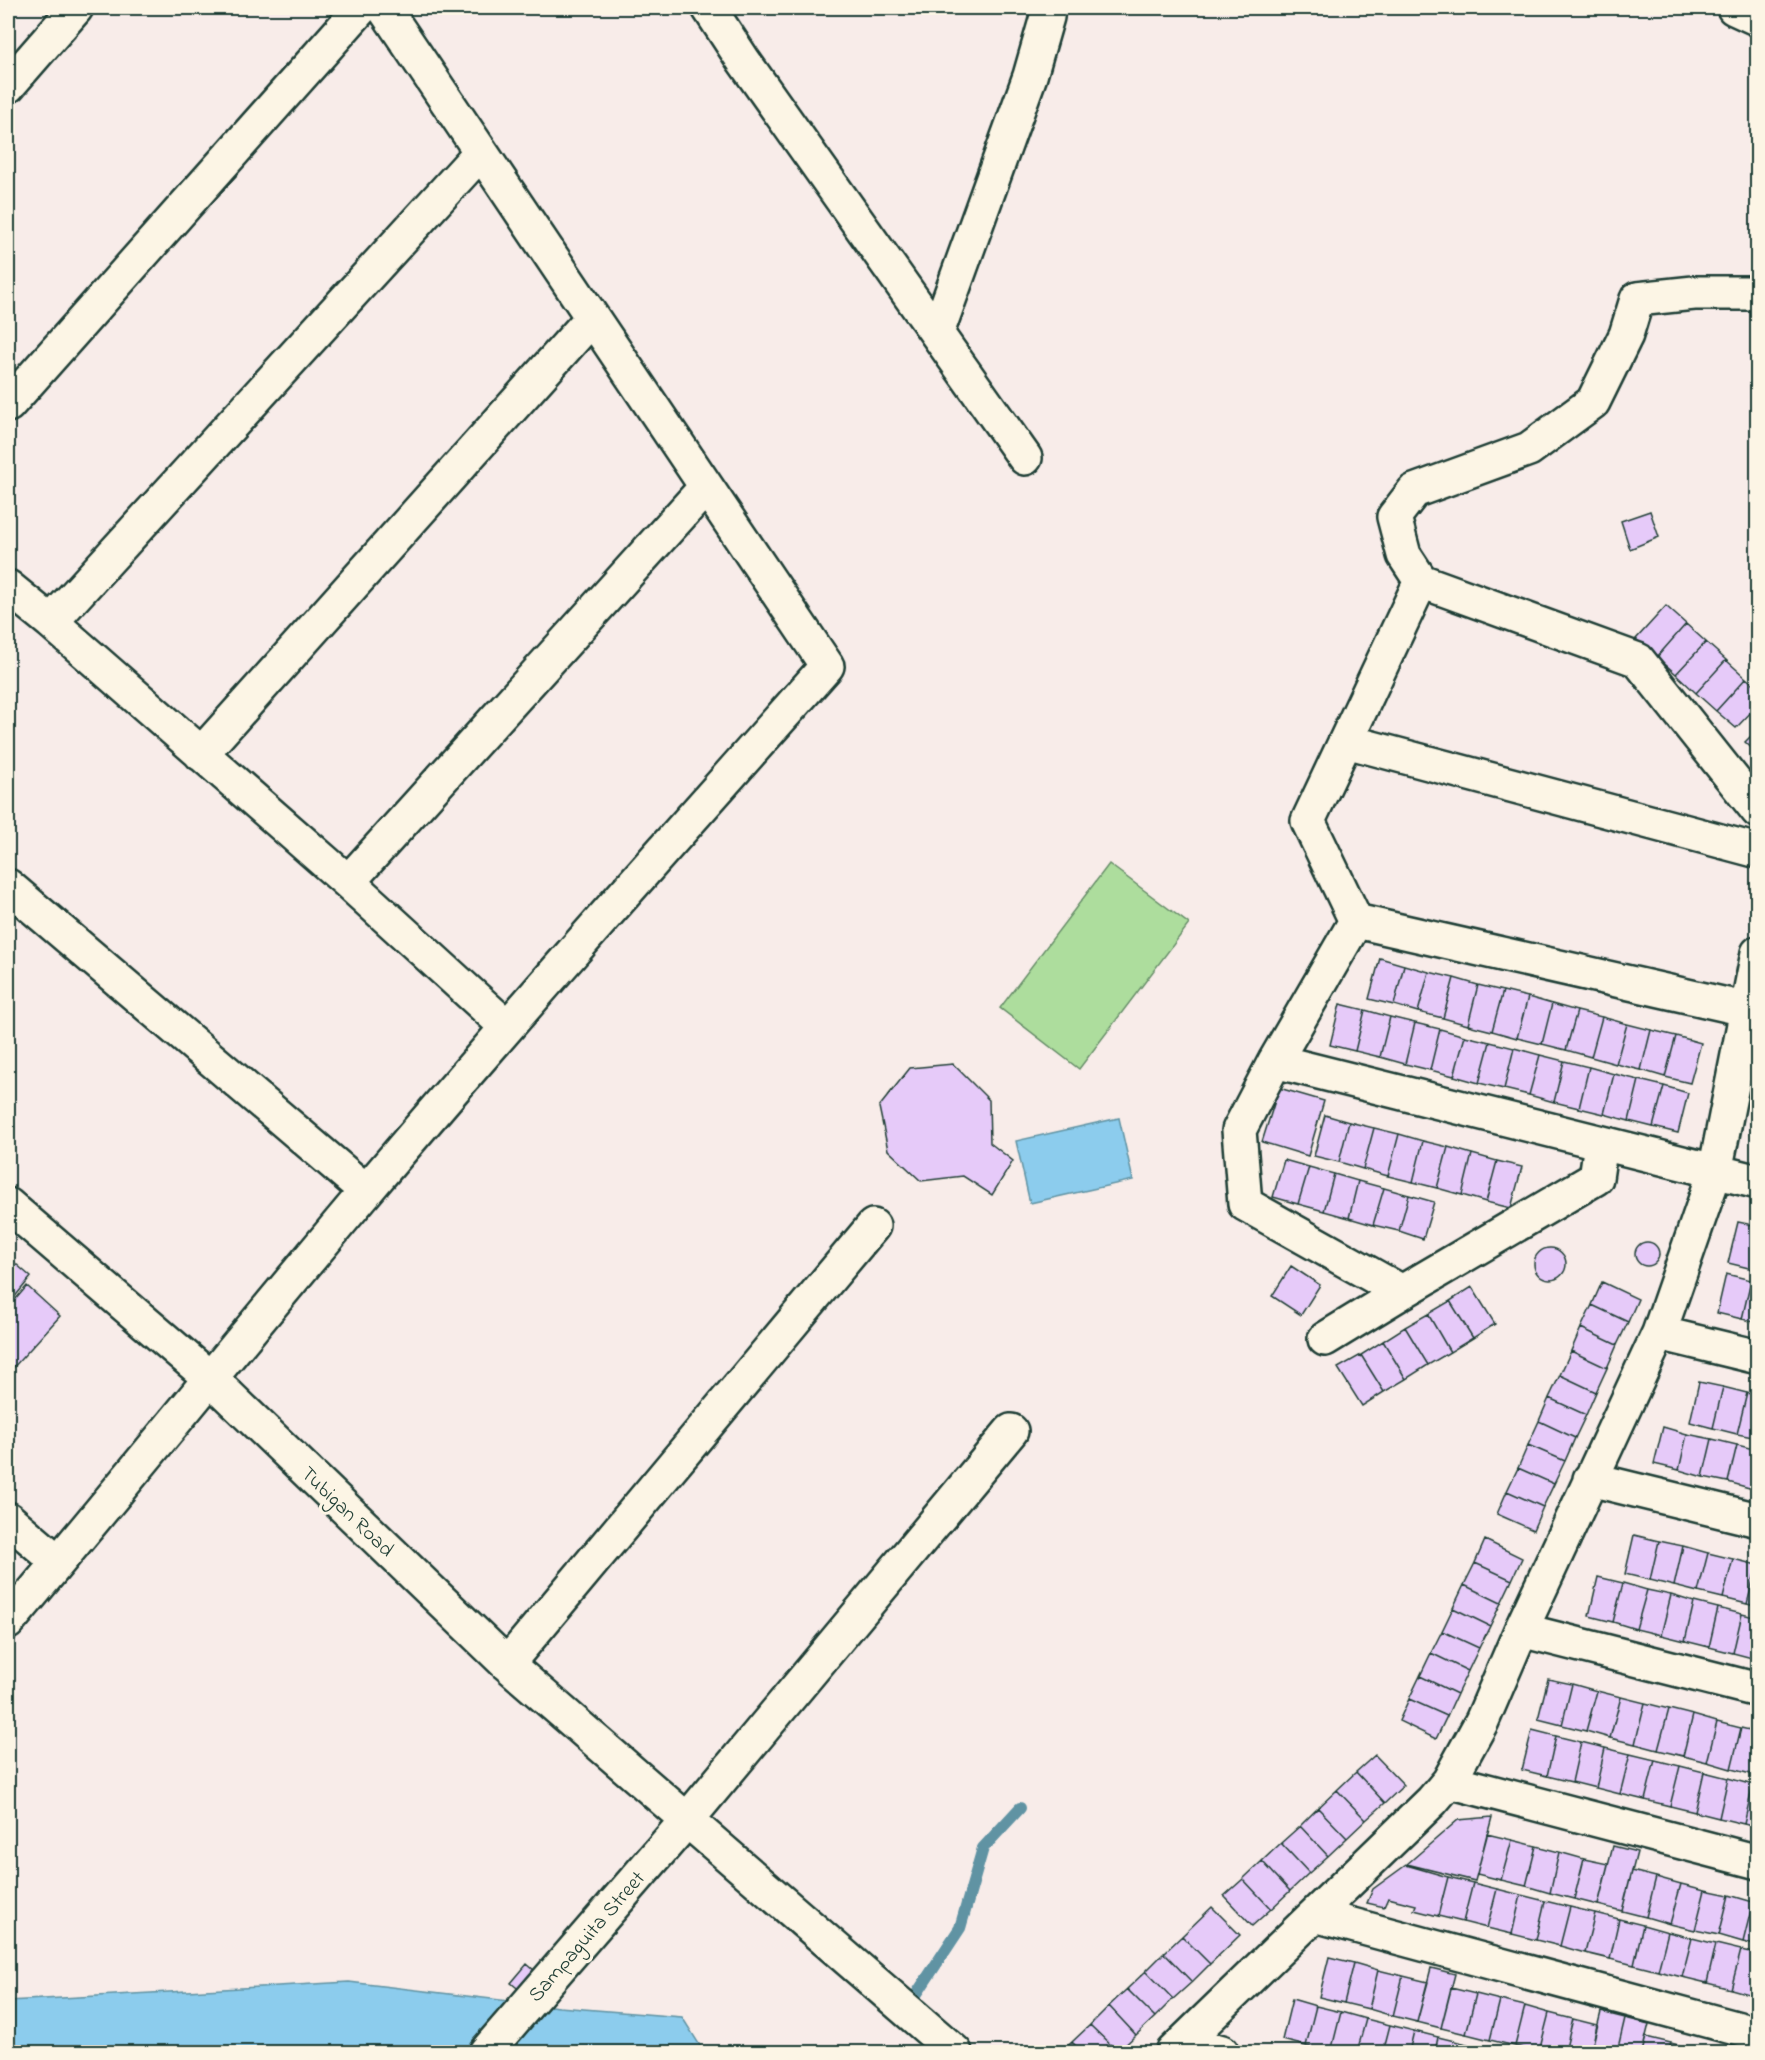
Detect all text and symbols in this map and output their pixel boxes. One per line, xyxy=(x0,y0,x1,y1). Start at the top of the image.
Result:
street label: Tubigan Road xyxy=(292,1460,400,1566)
street label: Sampaguita Street xyxy=(522,1865,655,2011)

